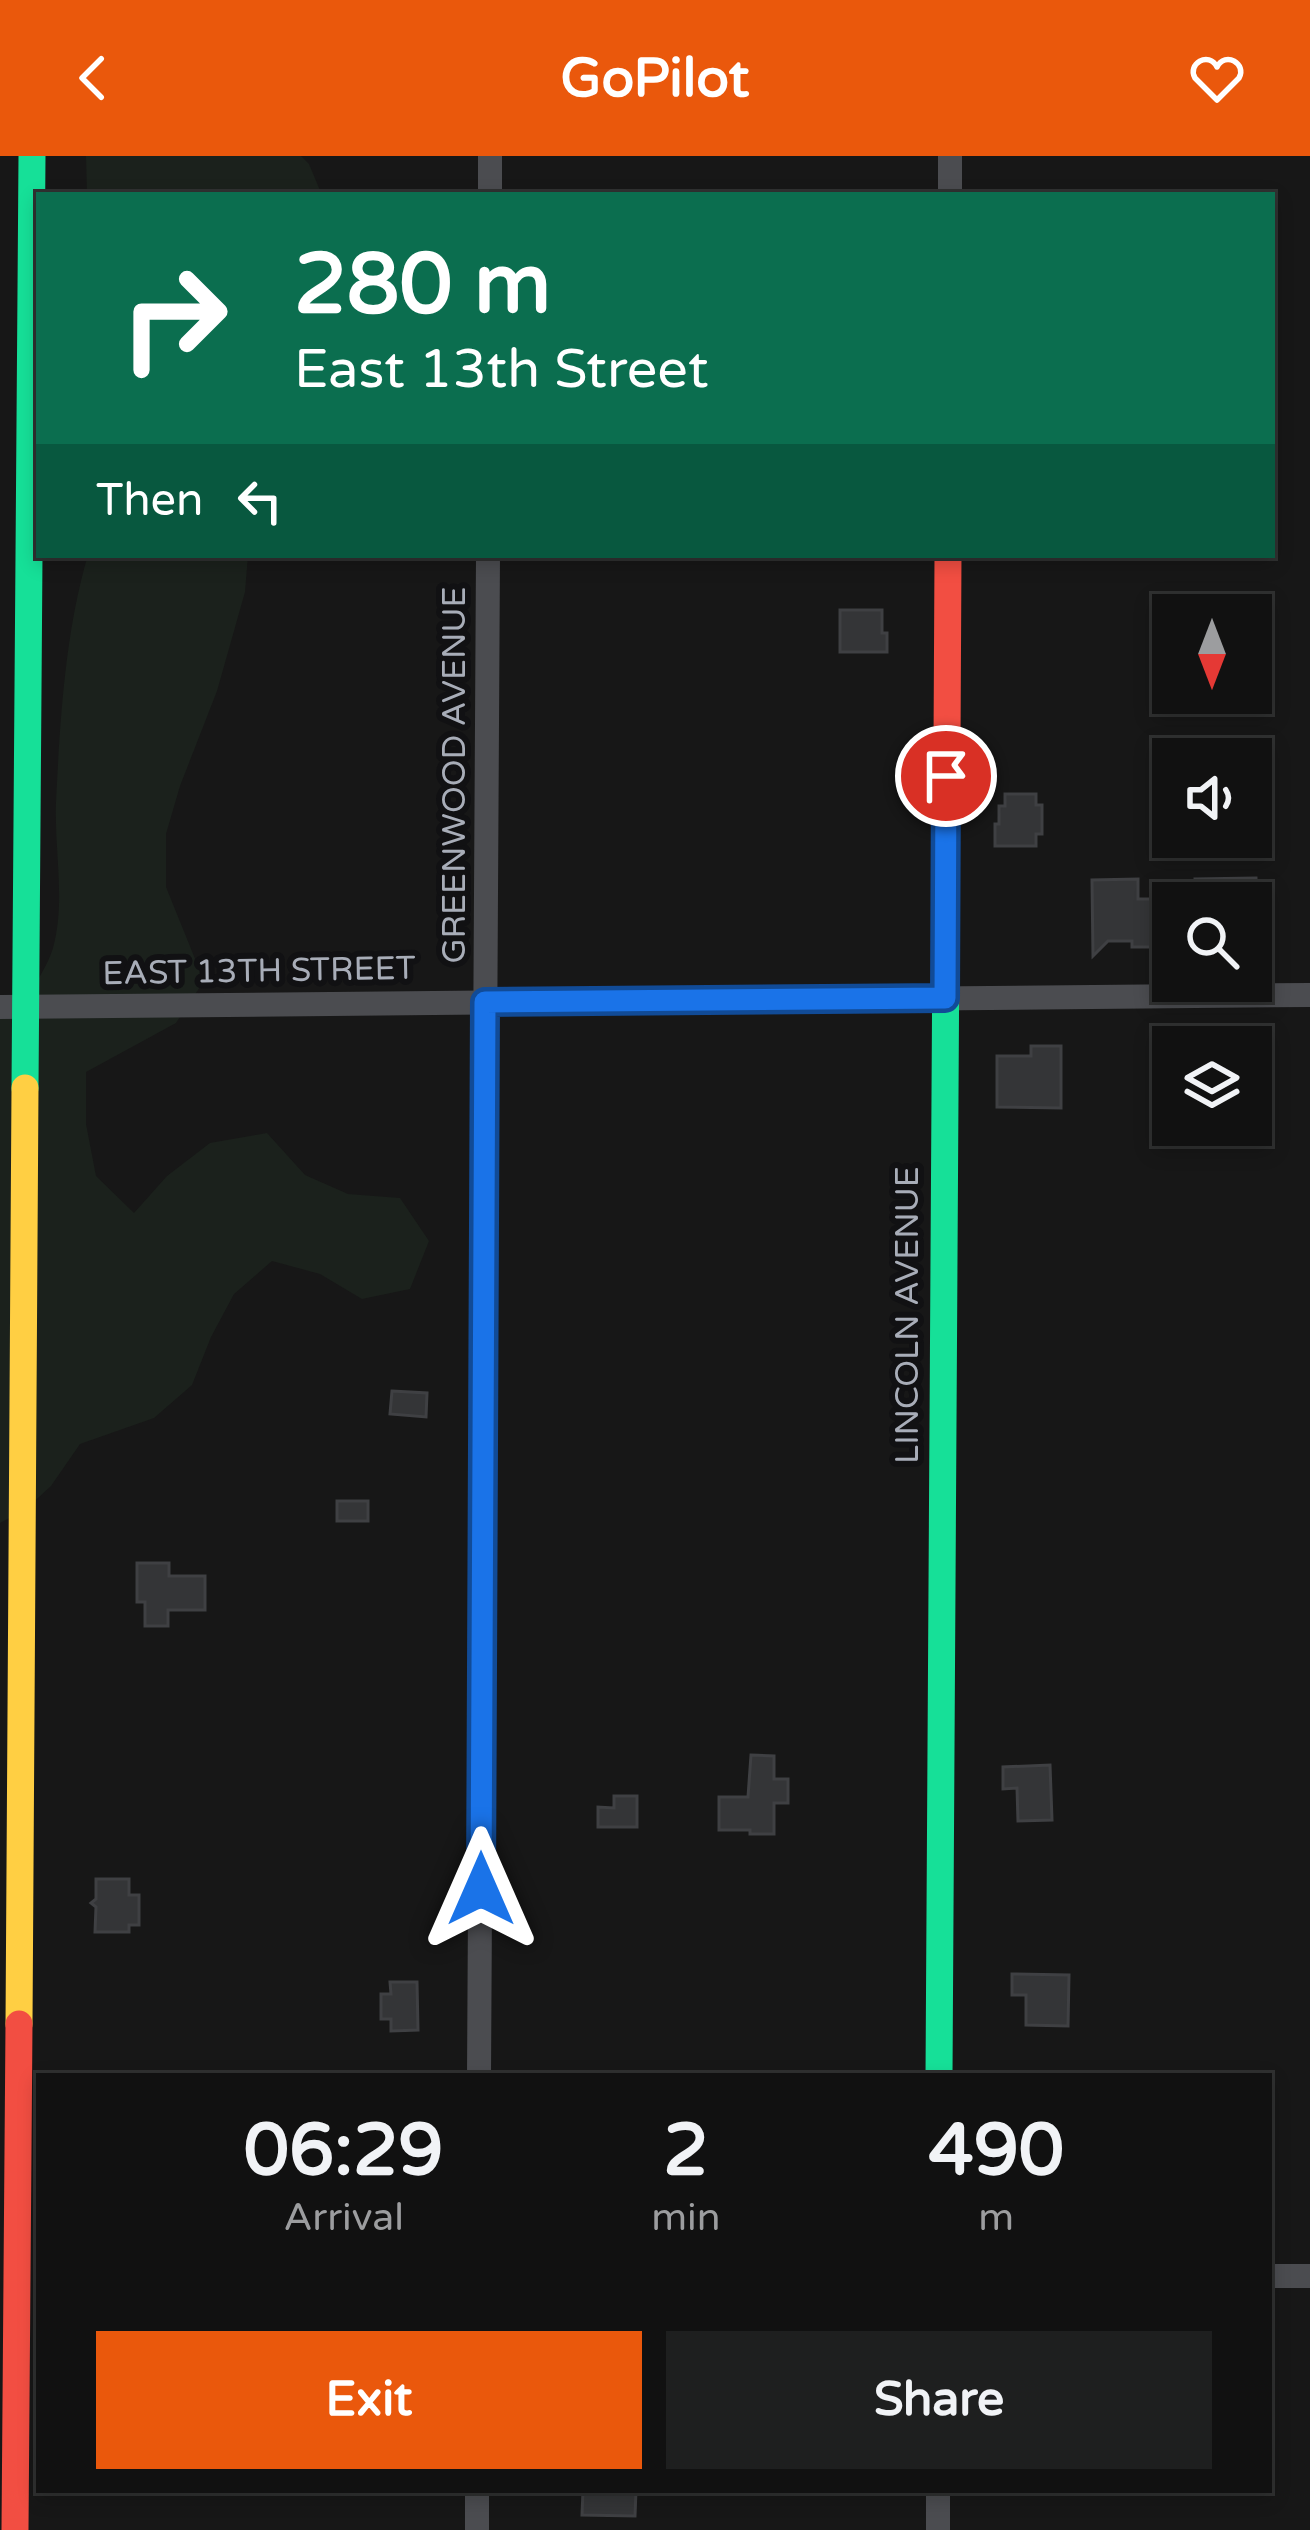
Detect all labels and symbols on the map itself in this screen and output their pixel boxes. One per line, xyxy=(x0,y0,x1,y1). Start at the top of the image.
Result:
street label: GREENWOOD AVENUE xyxy=(435,586,474,964)
north arrow xyxy=(1152,594,1272,714)
pin xyxy=(895,725,997,827)
street label: EAST 13TH STREET xyxy=(102,949,416,993)
street label: LINCOLN AVENUE xyxy=(888,1166,927,1464)
position arrow xyxy=(418,1826,544,1952)

